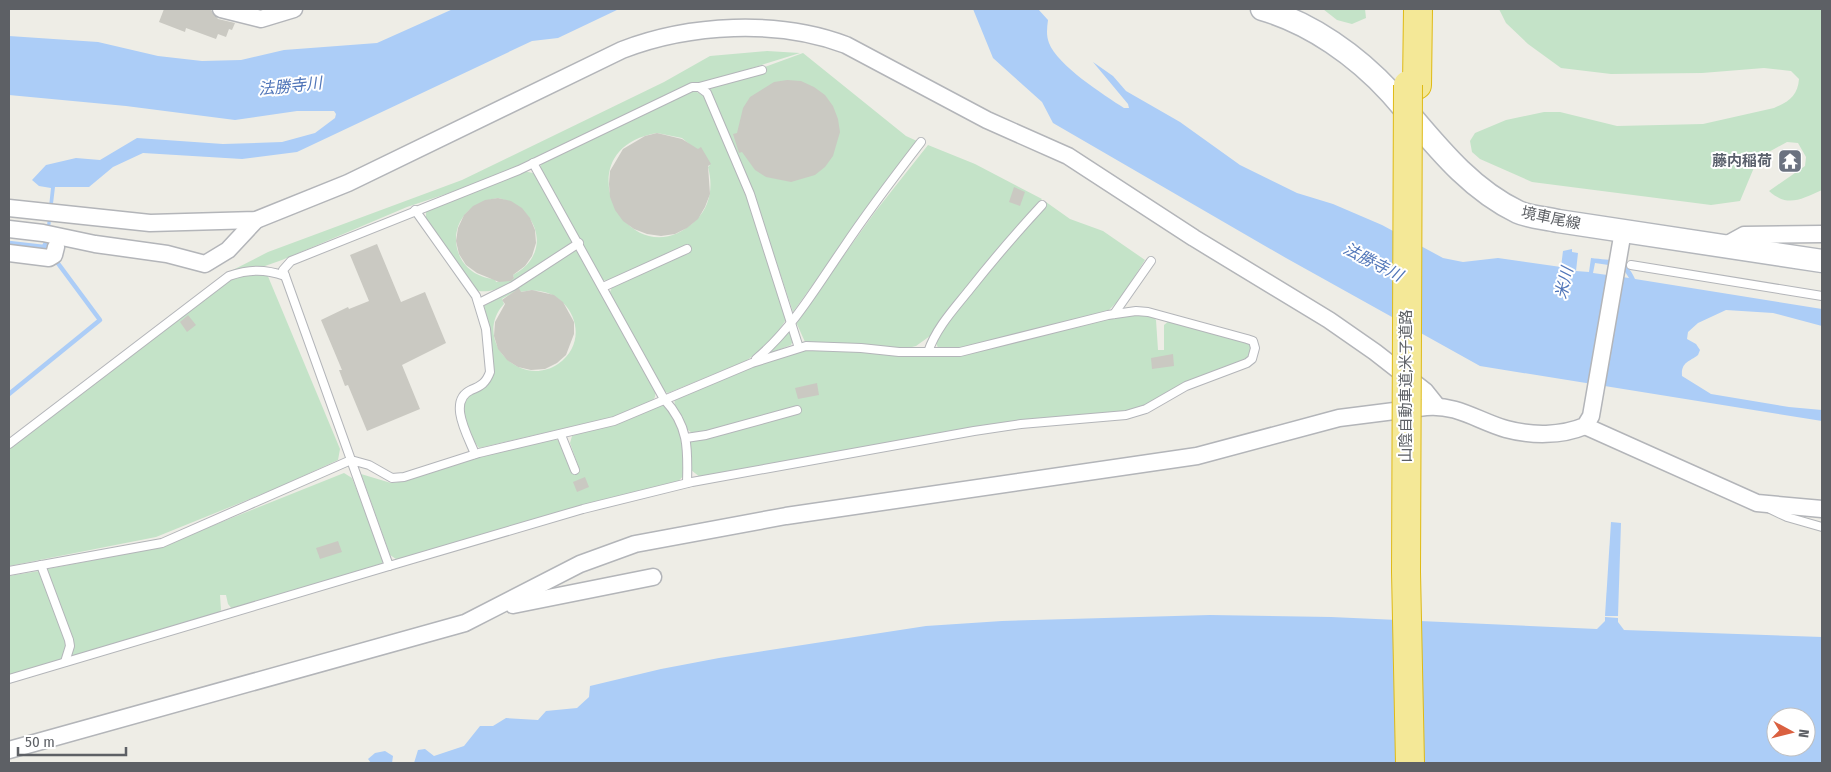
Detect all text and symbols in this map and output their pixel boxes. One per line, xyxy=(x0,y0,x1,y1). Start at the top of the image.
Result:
water label: 法勝寺川 xyxy=(257,73,325,99)
temple icon: 藤内稲荷 xyxy=(1777,148,1803,174)
place label: 藤内稲荷 xyxy=(1712,152,1772,170)
street label: 境車尾線 xyxy=(1520,203,1582,233)
water label: 法勝寺川 xyxy=(1340,239,1408,286)
water label: 米川 xyxy=(1551,263,1577,301)
street label: 山陰自動車道;米子道路 xyxy=(1397,309,1415,463)
north arrow xyxy=(1766,707,1816,757)
scale bar xyxy=(18,724,125,756)
text: N xyxy=(1794,728,1812,739)
text: 50 m xyxy=(25,733,55,751)

